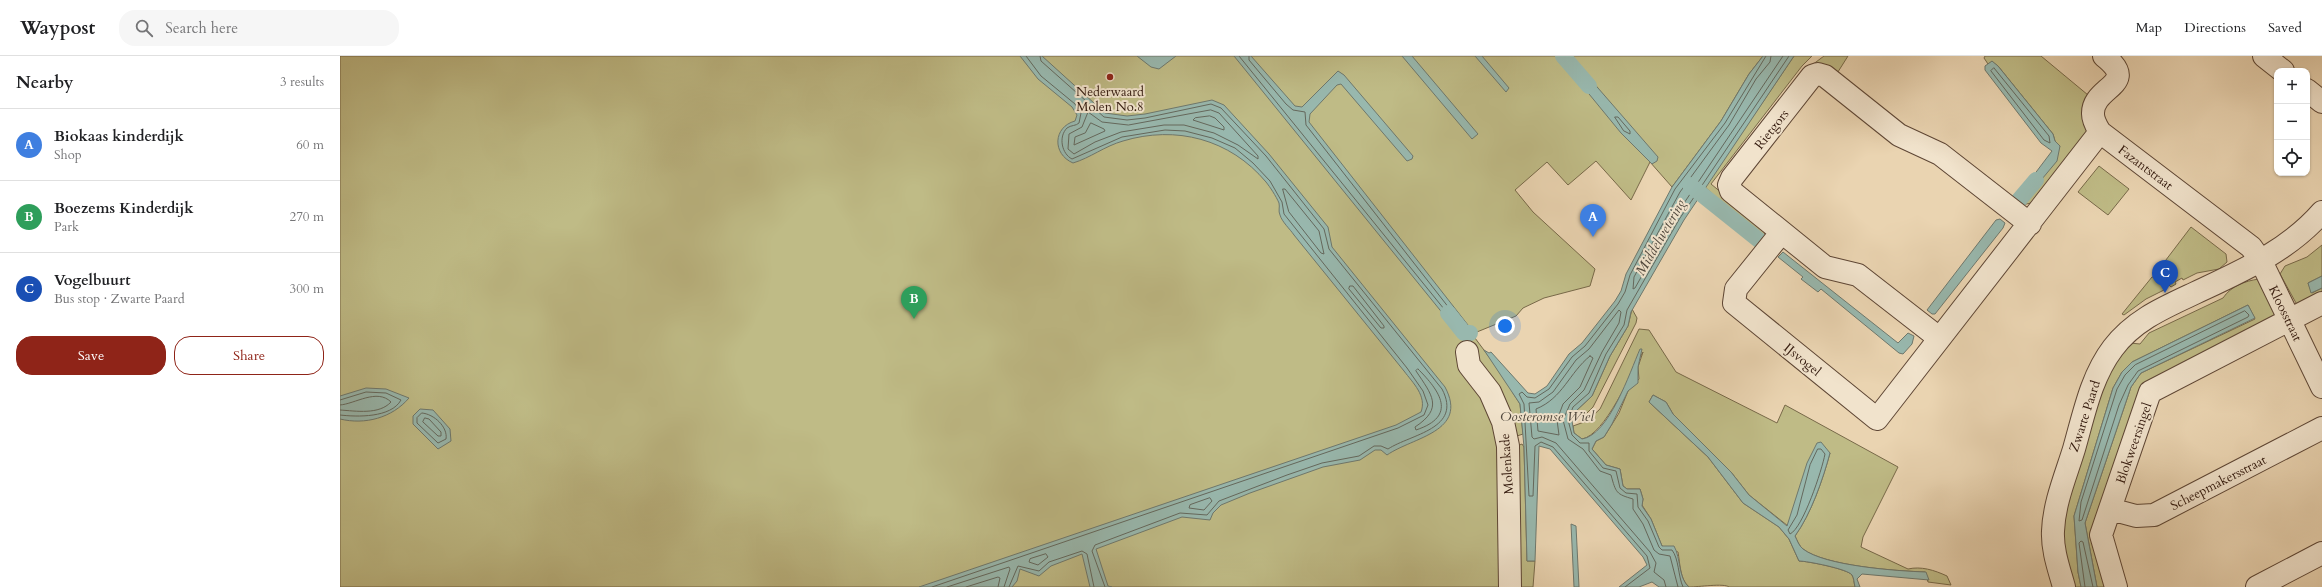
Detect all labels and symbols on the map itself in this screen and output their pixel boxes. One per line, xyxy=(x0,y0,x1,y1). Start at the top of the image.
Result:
marker: Nederwaard Molen No.8 xyxy=(1105,72,1115,82)
place label: Nederwaard Molen No.8 xyxy=(1076,83,1144,116)
street label: Rietgors xyxy=(1751,106,1793,153)
street label: Fazantstraat xyxy=(2114,141,2177,194)
water label: Middelwetering xyxy=(1631,195,1690,279)
pin: A xyxy=(1580,204,1606,237)
pin: C xyxy=(2152,260,2178,293)
street label: Kloosstraat xyxy=(2264,283,2306,344)
pin: B xyxy=(901,286,927,319)
your location xyxy=(1495,316,1515,336)
street label: IJsvogel xyxy=(1780,339,1825,381)
street label: Zwarte Paard xyxy=(2065,378,2105,454)
street label: Blokweersingel xyxy=(2112,400,2157,486)
water label: Oosteromse Wiel xyxy=(1500,407,1595,426)
street label: Molenkade xyxy=(1496,433,1518,495)
street label: Scheepmakersstraat xyxy=(2167,451,2269,515)

